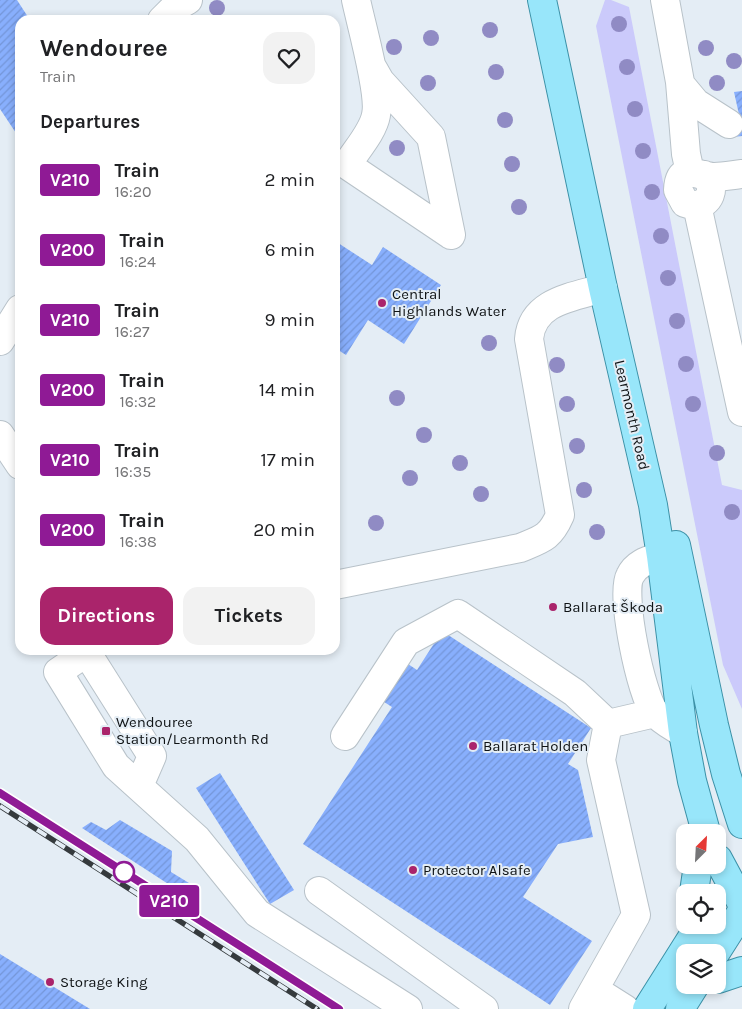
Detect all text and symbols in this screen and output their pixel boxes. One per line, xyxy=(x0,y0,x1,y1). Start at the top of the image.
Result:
button: heart xyxy=(263,32,315,84)
text: Wendouree xyxy=(40,34,168,62)
text: Train xyxy=(40,67,76,86)
text: Departures xyxy=(40,111,140,133)
text: Train xyxy=(115,160,160,182)
text: V210 xyxy=(50,169,90,191)
text: 2 min xyxy=(265,169,315,191)
text: 16:20 xyxy=(115,182,151,201)
text: Train xyxy=(120,230,165,252)
text: V200 xyxy=(50,239,95,261)
text: 6 min xyxy=(265,239,315,261)
text: 16:24 xyxy=(120,252,156,271)
place label: Central Highlands Water xyxy=(392,285,506,320)
marker: Central Highlands Water xyxy=(376,297,388,309)
text: Train xyxy=(115,300,160,322)
text: V210 xyxy=(50,309,90,331)
text: 9 min xyxy=(265,309,315,331)
text: 16:27 xyxy=(115,322,149,341)
street label: Learmonth Road xyxy=(611,358,653,472)
text: Train xyxy=(120,370,165,392)
text: V200 xyxy=(50,379,95,401)
text: 14 min xyxy=(259,379,315,401)
text: 16:32 xyxy=(120,392,156,411)
text: Train xyxy=(115,440,160,462)
text: V210 xyxy=(50,449,90,471)
text: 17 min xyxy=(260,449,315,471)
text: 16:35 xyxy=(115,462,151,481)
text: Train xyxy=(120,510,165,532)
text: V200 xyxy=(50,519,95,541)
text: 20 min xyxy=(253,519,315,541)
text: 16:38 xyxy=(120,532,157,551)
button: Directions xyxy=(40,587,173,645)
button: Tickets xyxy=(183,587,315,645)
place label: Ballarat Škoda xyxy=(563,598,663,616)
marker: Ballarat Škoda xyxy=(547,601,559,613)
place label: Wendouree Station/Learmonth Rd xyxy=(116,713,269,748)
marker: Wendouree Station/Learmonth Rd xyxy=(100,725,112,737)
place label: Ballarat Holden xyxy=(483,737,588,755)
marker: Ballarat Holden xyxy=(467,740,479,752)
north arrow xyxy=(676,824,726,874)
map controls xyxy=(676,824,726,994)
unlabelled marker xyxy=(113,861,135,883)
place label: Protector Alsafe xyxy=(423,861,531,879)
marker: Protector Alsafe xyxy=(407,864,419,876)
button: locate xyxy=(676,884,726,934)
line badge: V210 xyxy=(134,885,204,917)
text: V210 xyxy=(149,890,189,912)
button: layers xyxy=(676,944,726,994)
place label: Storage King xyxy=(60,973,148,991)
marker: Storage King xyxy=(44,976,56,988)

